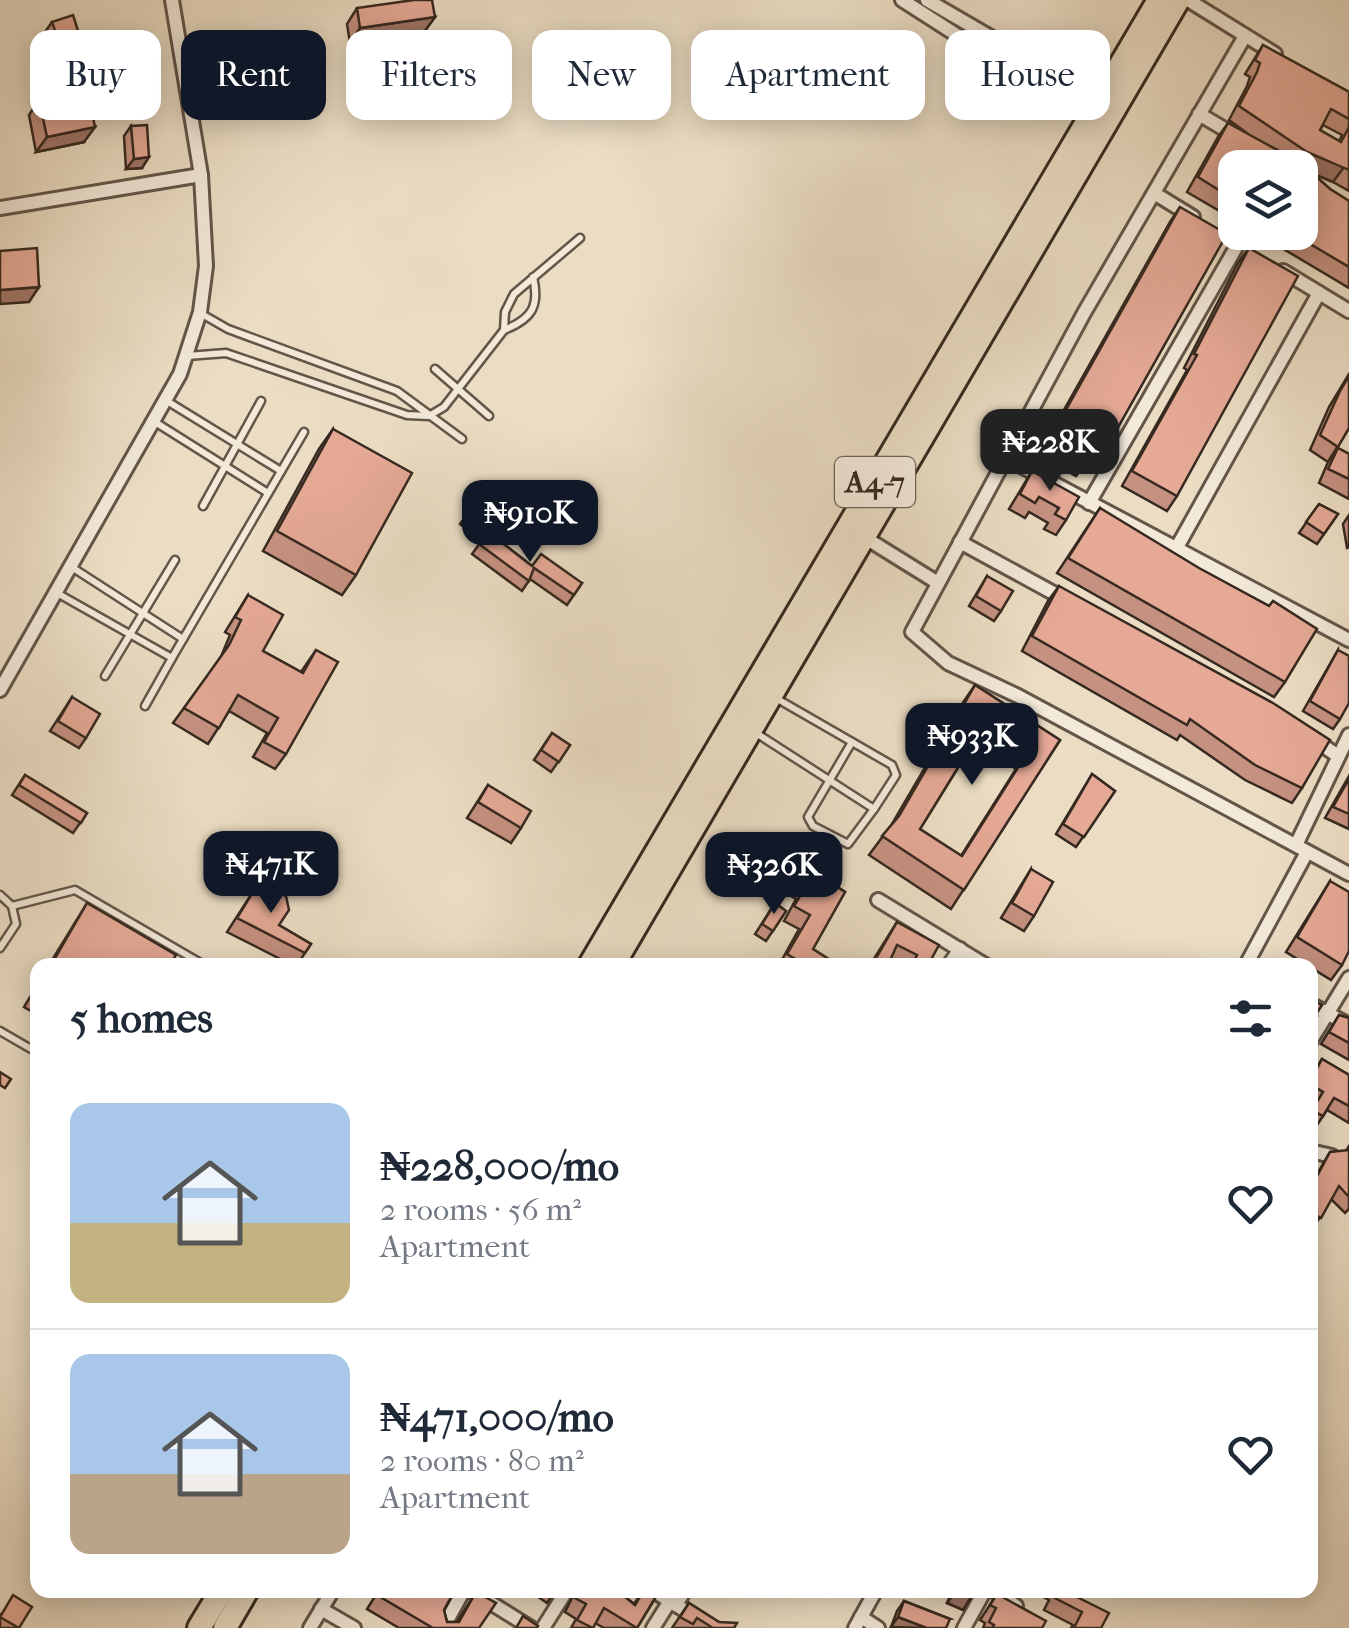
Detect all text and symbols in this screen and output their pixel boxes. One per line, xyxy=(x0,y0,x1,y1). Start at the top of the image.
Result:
chip: Buy xyxy=(30,30,161,120)
chip: Rent xyxy=(181,30,326,120)
chip: Filters xyxy=(346,30,512,120)
chip: New xyxy=(532,30,671,120)
chip: Apartment xyxy=(691,30,925,120)
chip: House xyxy=(945,30,1110,120)
map controls xyxy=(1218,150,1318,250)
button: layers xyxy=(1218,150,1318,250)
pin: ₦228K xyxy=(980,409,1120,494)
text: ₦228K xyxy=(1002,423,1098,460)
road number: A4-7 xyxy=(835,457,915,507)
pin: ₦910K xyxy=(460,480,600,565)
text: ₦910K xyxy=(484,494,576,531)
pin: ₦933K xyxy=(902,703,1042,788)
text: ₦933K xyxy=(927,717,1017,754)
pin: ₦471K xyxy=(201,831,341,916)
pin: ₦326K xyxy=(704,832,844,917)
text: ₦471K xyxy=(225,845,317,882)
text: ₦326K xyxy=(727,846,821,883)
icon: filters xyxy=(1223,991,1278,1046)
text: 5 homes xyxy=(70,994,213,1043)
text: ₦228,000/mo xyxy=(380,1142,619,1191)
icon: home xyxy=(150,1143,270,1263)
icon: heart xyxy=(1223,1176,1278,1231)
text: 2 rooms · 56 m² xyxy=(380,1191,581,1228)
text: Apartment xyxy=(380,1228,530,1265)
text: ₦471,000/mo xyxy=(380,1393,614,1442)
icon: home xyxy=(150,1394,270,1514)
icon: heart xyxy=(1223,1427,1278,1482)
text: 2 rooms · 80 m² xyxy=(380,1442,584,1479)
text: Apartment xyxy=(380,1479,530,1516)

